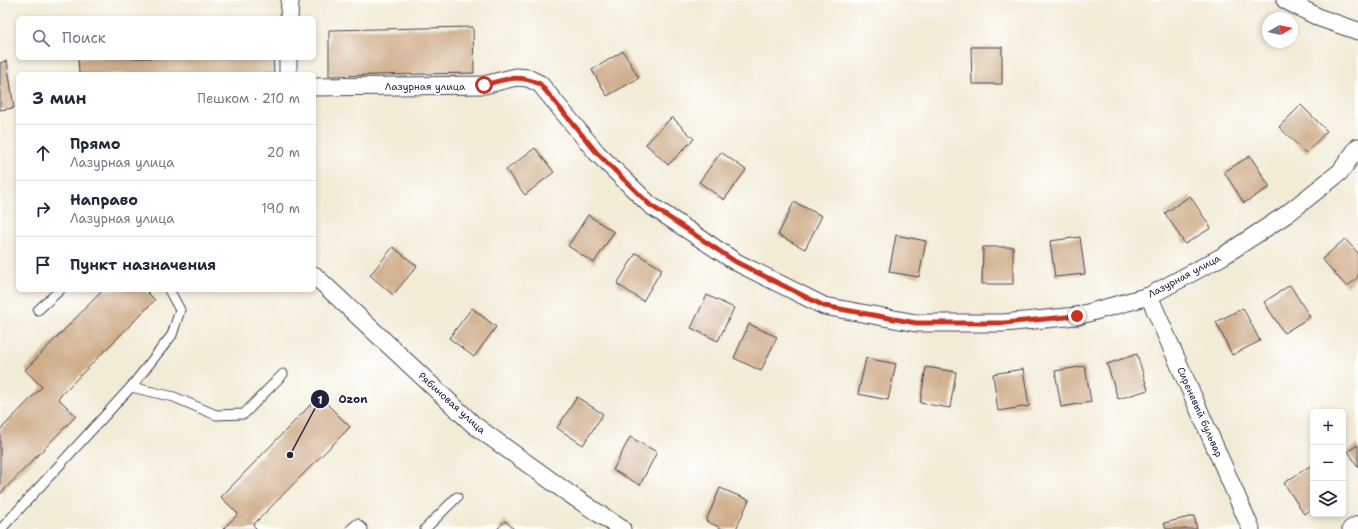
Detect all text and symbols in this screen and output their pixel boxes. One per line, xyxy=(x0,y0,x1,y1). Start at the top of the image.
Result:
north arrow xyxy=(1262,12,1298,48)
search box xyxy=(16,16,316,60)
icon: search xyxy=(30,27,52,49)
text: Поиск xyxy=(62,28,106,48)
route start xyxy=(475,76,493,94)
street label: Лазурная улица xyxy=(385,80,466,93)
text: 3 мин xyxy=(32,87,87,109)
text: Пешком · 210 m xyxy=(197,90,300,107)
text: Прямо xyxy=(70,134,120,154)
icon: ahead xyxy=(32,142,54,164)
text: 20 m xyxy=(267,144,300,161)
text: Лазурная улица xyxy=(70,154,174,171)
text: Направо xyxy=(70,190,138,210)
icon: right xyxy=(32,198,54,220)
text: 190 m xyxy=(261,200,300,217)
text: Лазурная улица xyxy=(70,210,174,227)
street label: Лазурная улица xyxy=(1145,251,1223,301)
icon: arrive xyxy=(32,254,54,276)
text: Пункт назначения xyxy=(70,255,216,275)
route end xyxy=(1068,307,1086,325)
street label: Сиреневый бульвар xyxy=(1174,365,1226,459)
street label: Рябиновая улица xyxy=(416,369,489,437)
callout: Ozon xyxy=(310,388,375,411)
text: 1 xyxy=(317,392,323,408)
text: Ozon xyxy=(339,392,368,407)
map controls xyxy=(1310,409,1346,517)
button: + xyxy=(1310,409,1346,445)
button: − xyxy=(1310,445,1346,481)
button: layers xyxy=(1310,481,1346,517)

